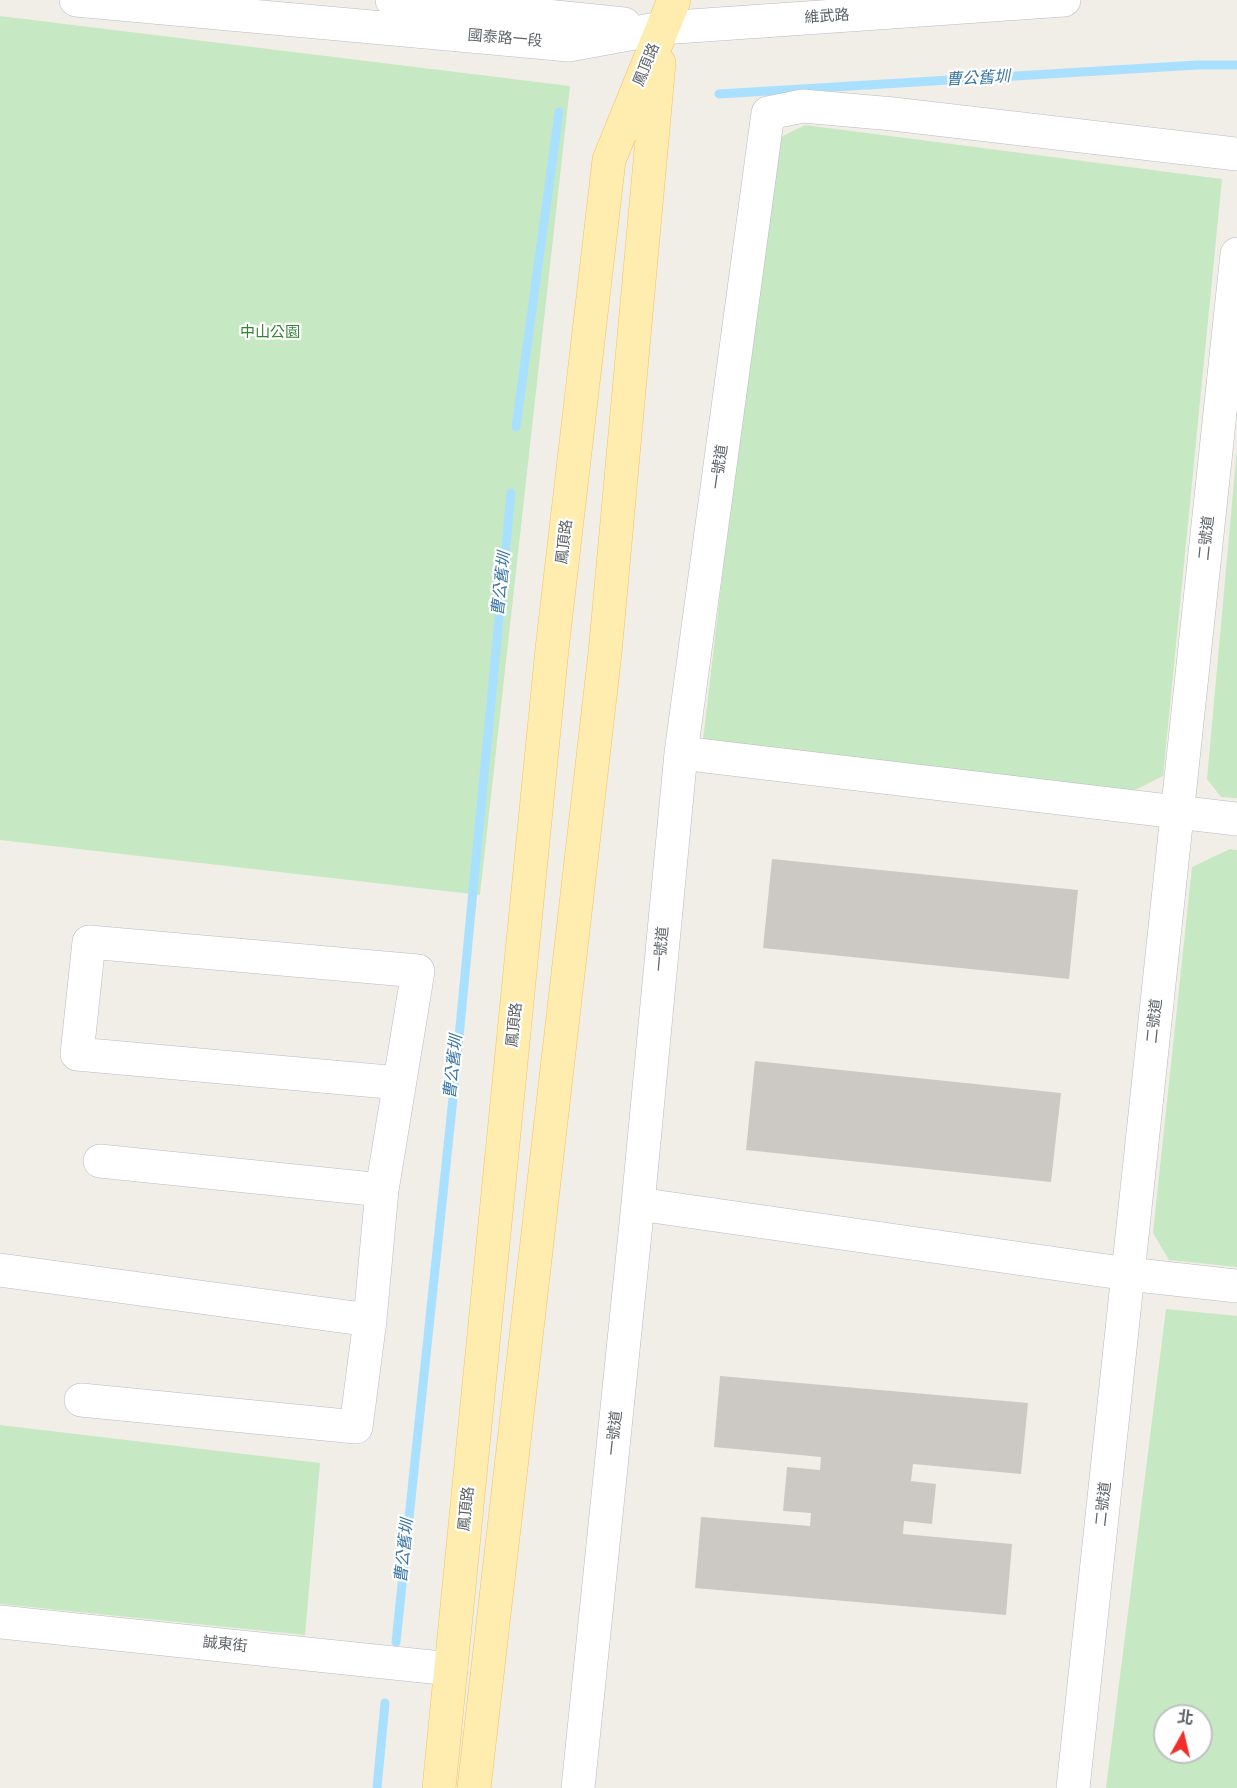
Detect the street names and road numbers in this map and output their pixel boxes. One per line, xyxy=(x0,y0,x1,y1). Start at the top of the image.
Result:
street label: 維武路 xyxy=(804,6,850,28)
street label: 國泰路一段 xyxy=(467,27,543,51)
street label: 鳳頂路 xyxy=(630,41,664,89)
street label: 一號道 xyxy=(708,443,732,491)
street label: 二號道 xyxy=(1196,515,1218,561)
street label: 鳳頂路 xyxy=(553,519,577,565)
street label: 一號道 xyxy=(651,926,673,972)
street label: 二號道 xyxy=(1144,998,1166,1044)
street label: 鳳頂路 xyxy=(504,1002,526,1048)
street label: 一號道 xyxy=(604,1410,626,1456)
street label: 二號道 xyxy=(1093,1481,1115,1527)
street label: 鳳頂路 xyxy=(456,1486,478,1532)
street label: 誠東街 xyxy=(202,1634,248,1656)

